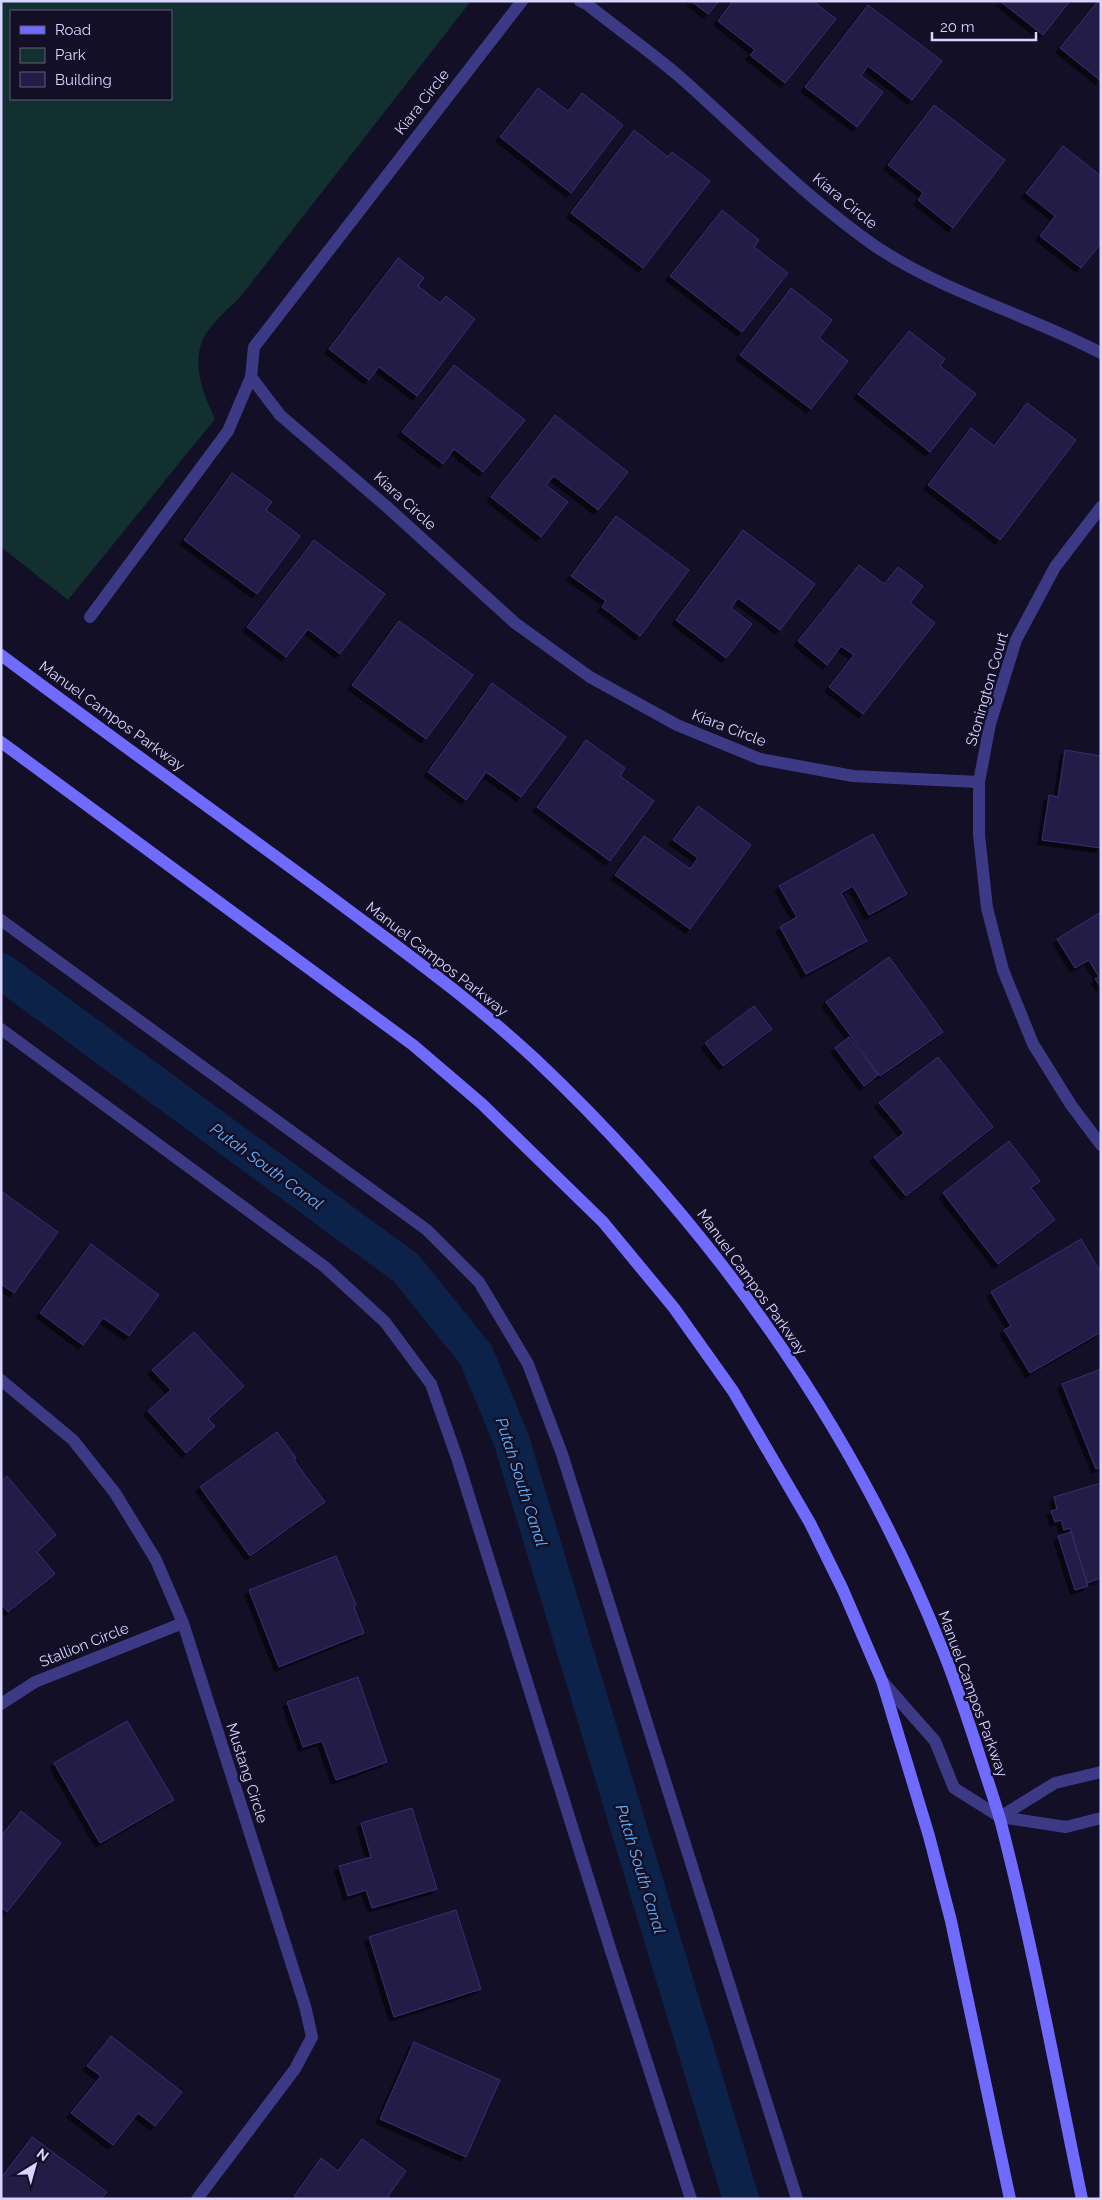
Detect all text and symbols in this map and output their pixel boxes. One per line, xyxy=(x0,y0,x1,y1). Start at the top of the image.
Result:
legend xyxy=(10,10,172,100)
scale bar xyxy=(932,10,1036,42)
text: 20 m xyxy=(940,18,975,36)
text: Road xyxy=(55,21,91,39)
text: Park xyxy=(55,46,86,64)
street label: Kiara Circle xyxy=(391,66,453,138)
text: Building xyxy=(55,71,112,89)
street label: Kiara Circle xyxy=(809,169,881,233)
street label: Kiara Circle xyxy=(370,468,440,534)
street label: Stonington Court xyxy=(962,630,1012,748)
street label: Manuel Campos Parkway xyxy=(36,657,188,775)
street label: Kiara Circle xyxy=(689,706,769,750)
street label: Manuel Campos Parkway xyxy=(362,898,512,1020)
water label: Putah South Canal xyxy=(207,1119,327,1214)
street label: Manuel Campos Parkway xyxy=(693,1206,811,1358)
water label: Putah South Canal xyxy=(492,1415,551,1549)
street label: Manuel Campos Parkway xyxy=(935,1609,1011,1779)
street label: Stallion Circle xyxy=(37,1619,131,1671)
street label: Mustang Circle xyxy=(222,1721,272,1825)
water label: Putah South Canal xyxy=(612,1802,669,1936)
north arrow xyxy=(10,2140,60,2190)
text: N xyxy=(34,2145,52,2164)

